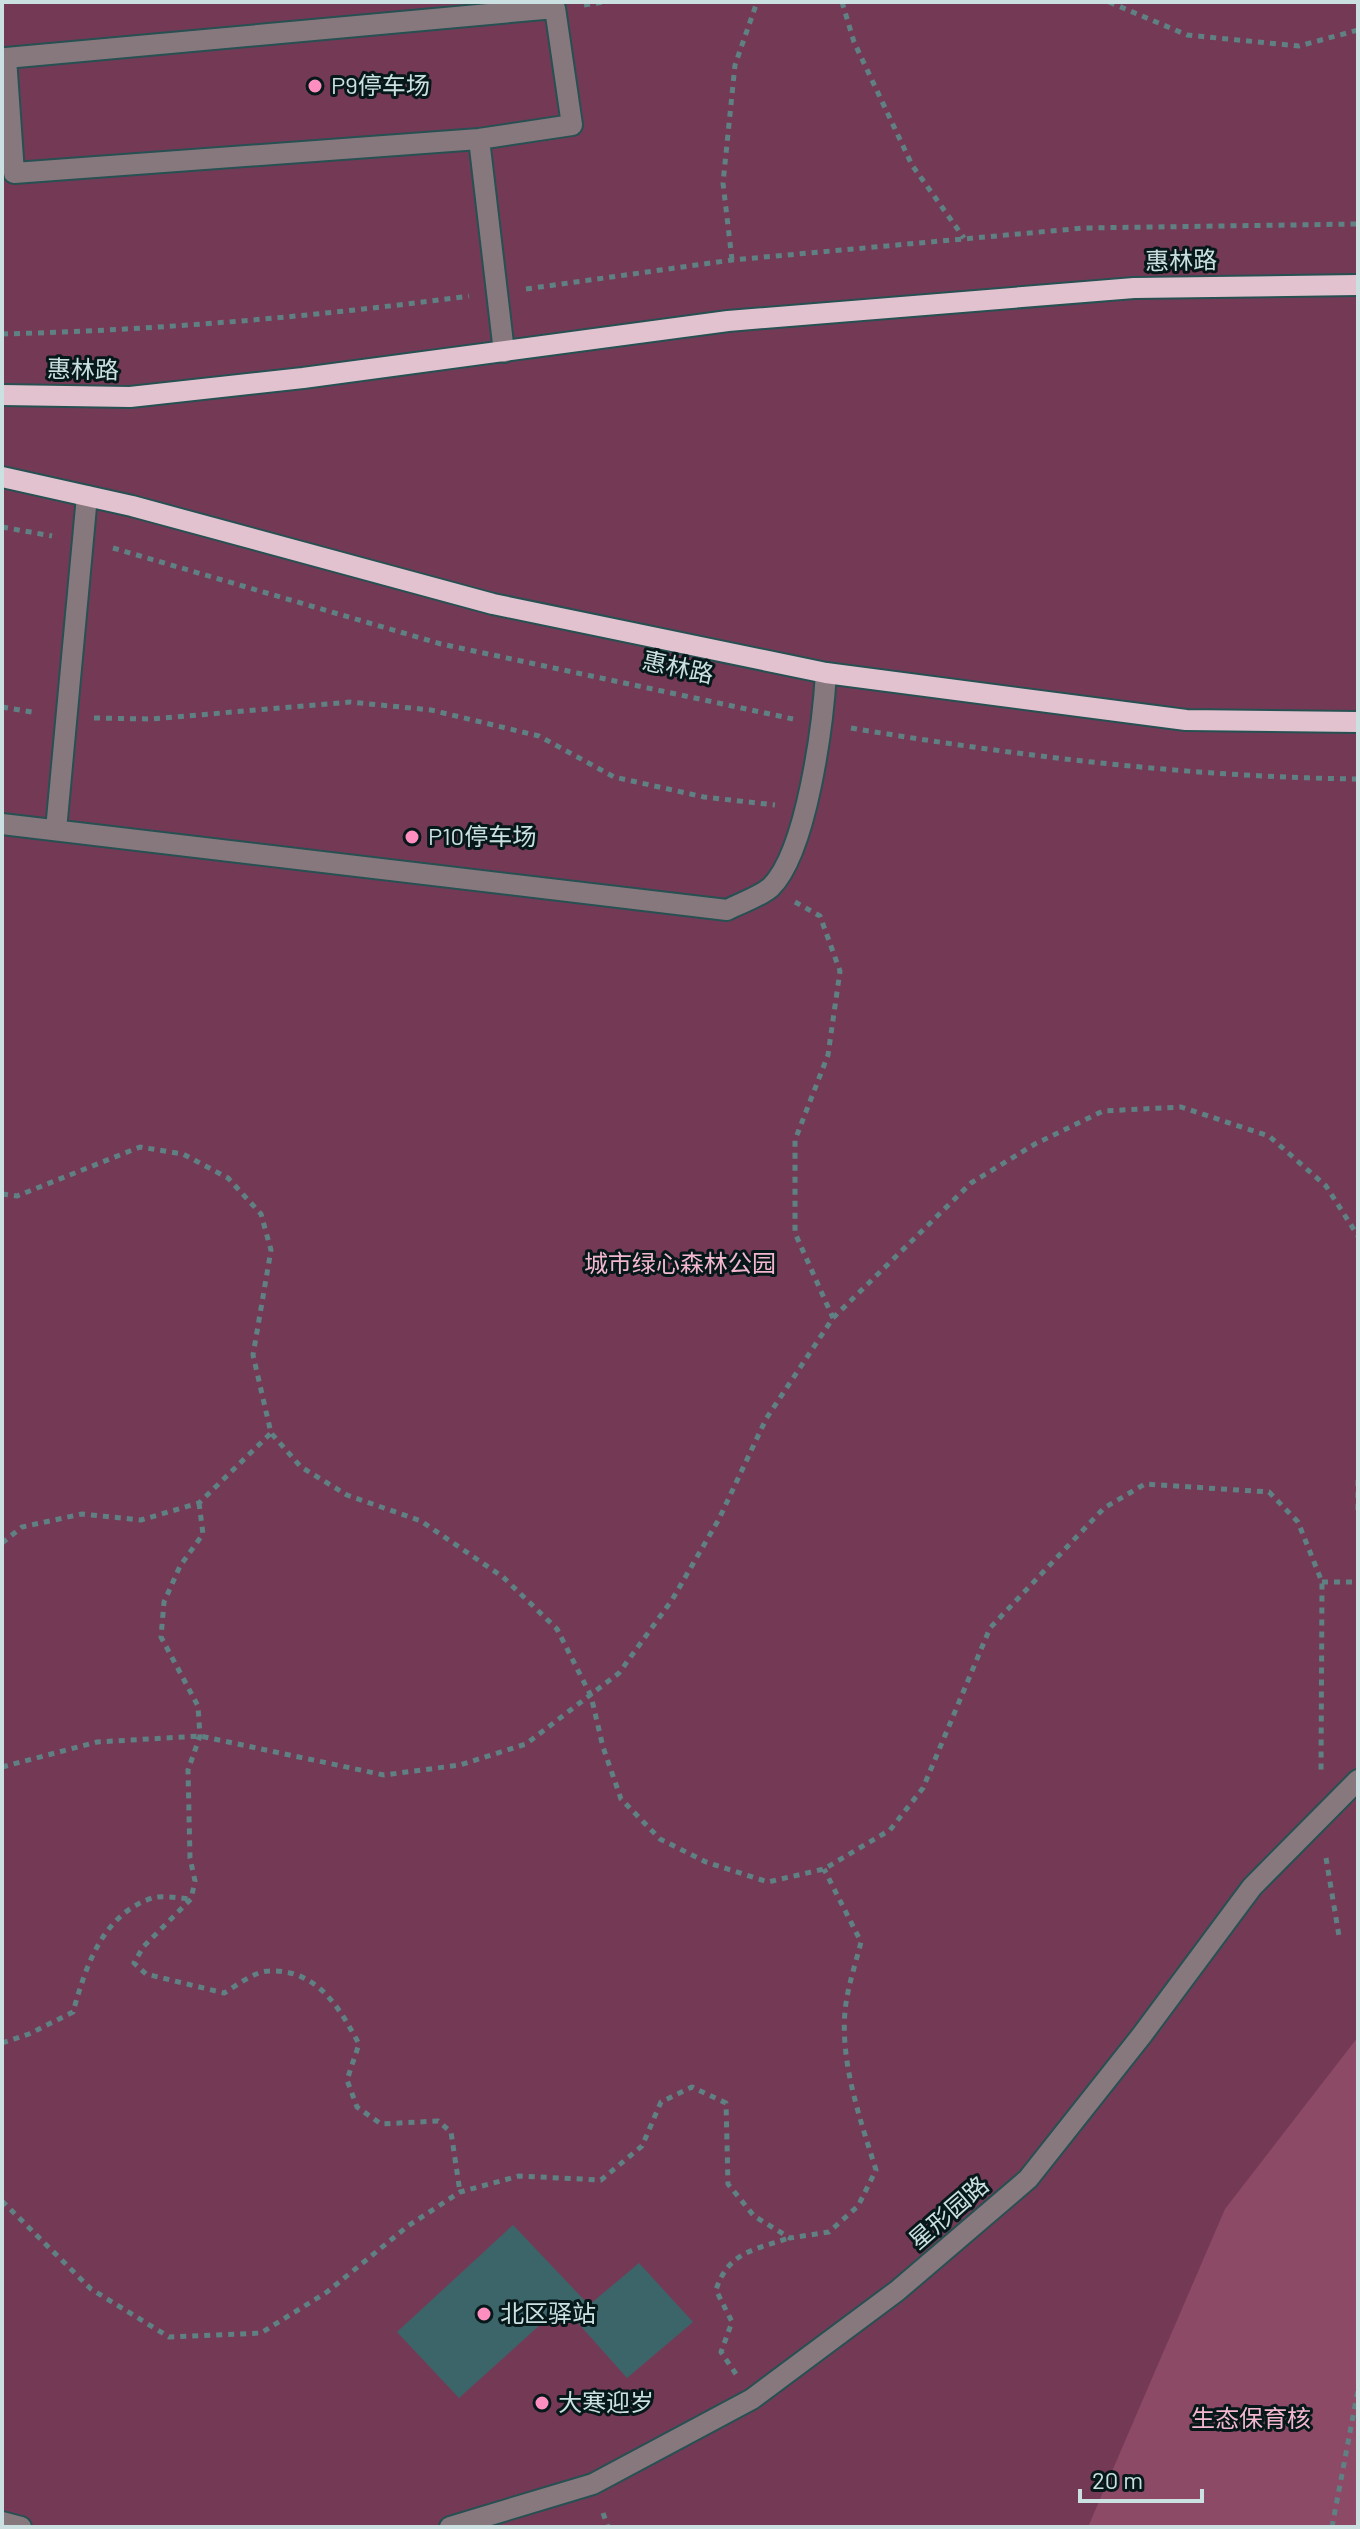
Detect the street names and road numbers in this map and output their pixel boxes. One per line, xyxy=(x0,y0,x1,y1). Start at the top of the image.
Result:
street label: 惠林路 xyxy=(1145,244,1217,275)
street label: 惠林路 xyxy=(47,353,119,384)
street label: 惠林路 xyxy=(640,645,717,688)
street label: 星形园路 xyxy=(902,2169,994,2254)

